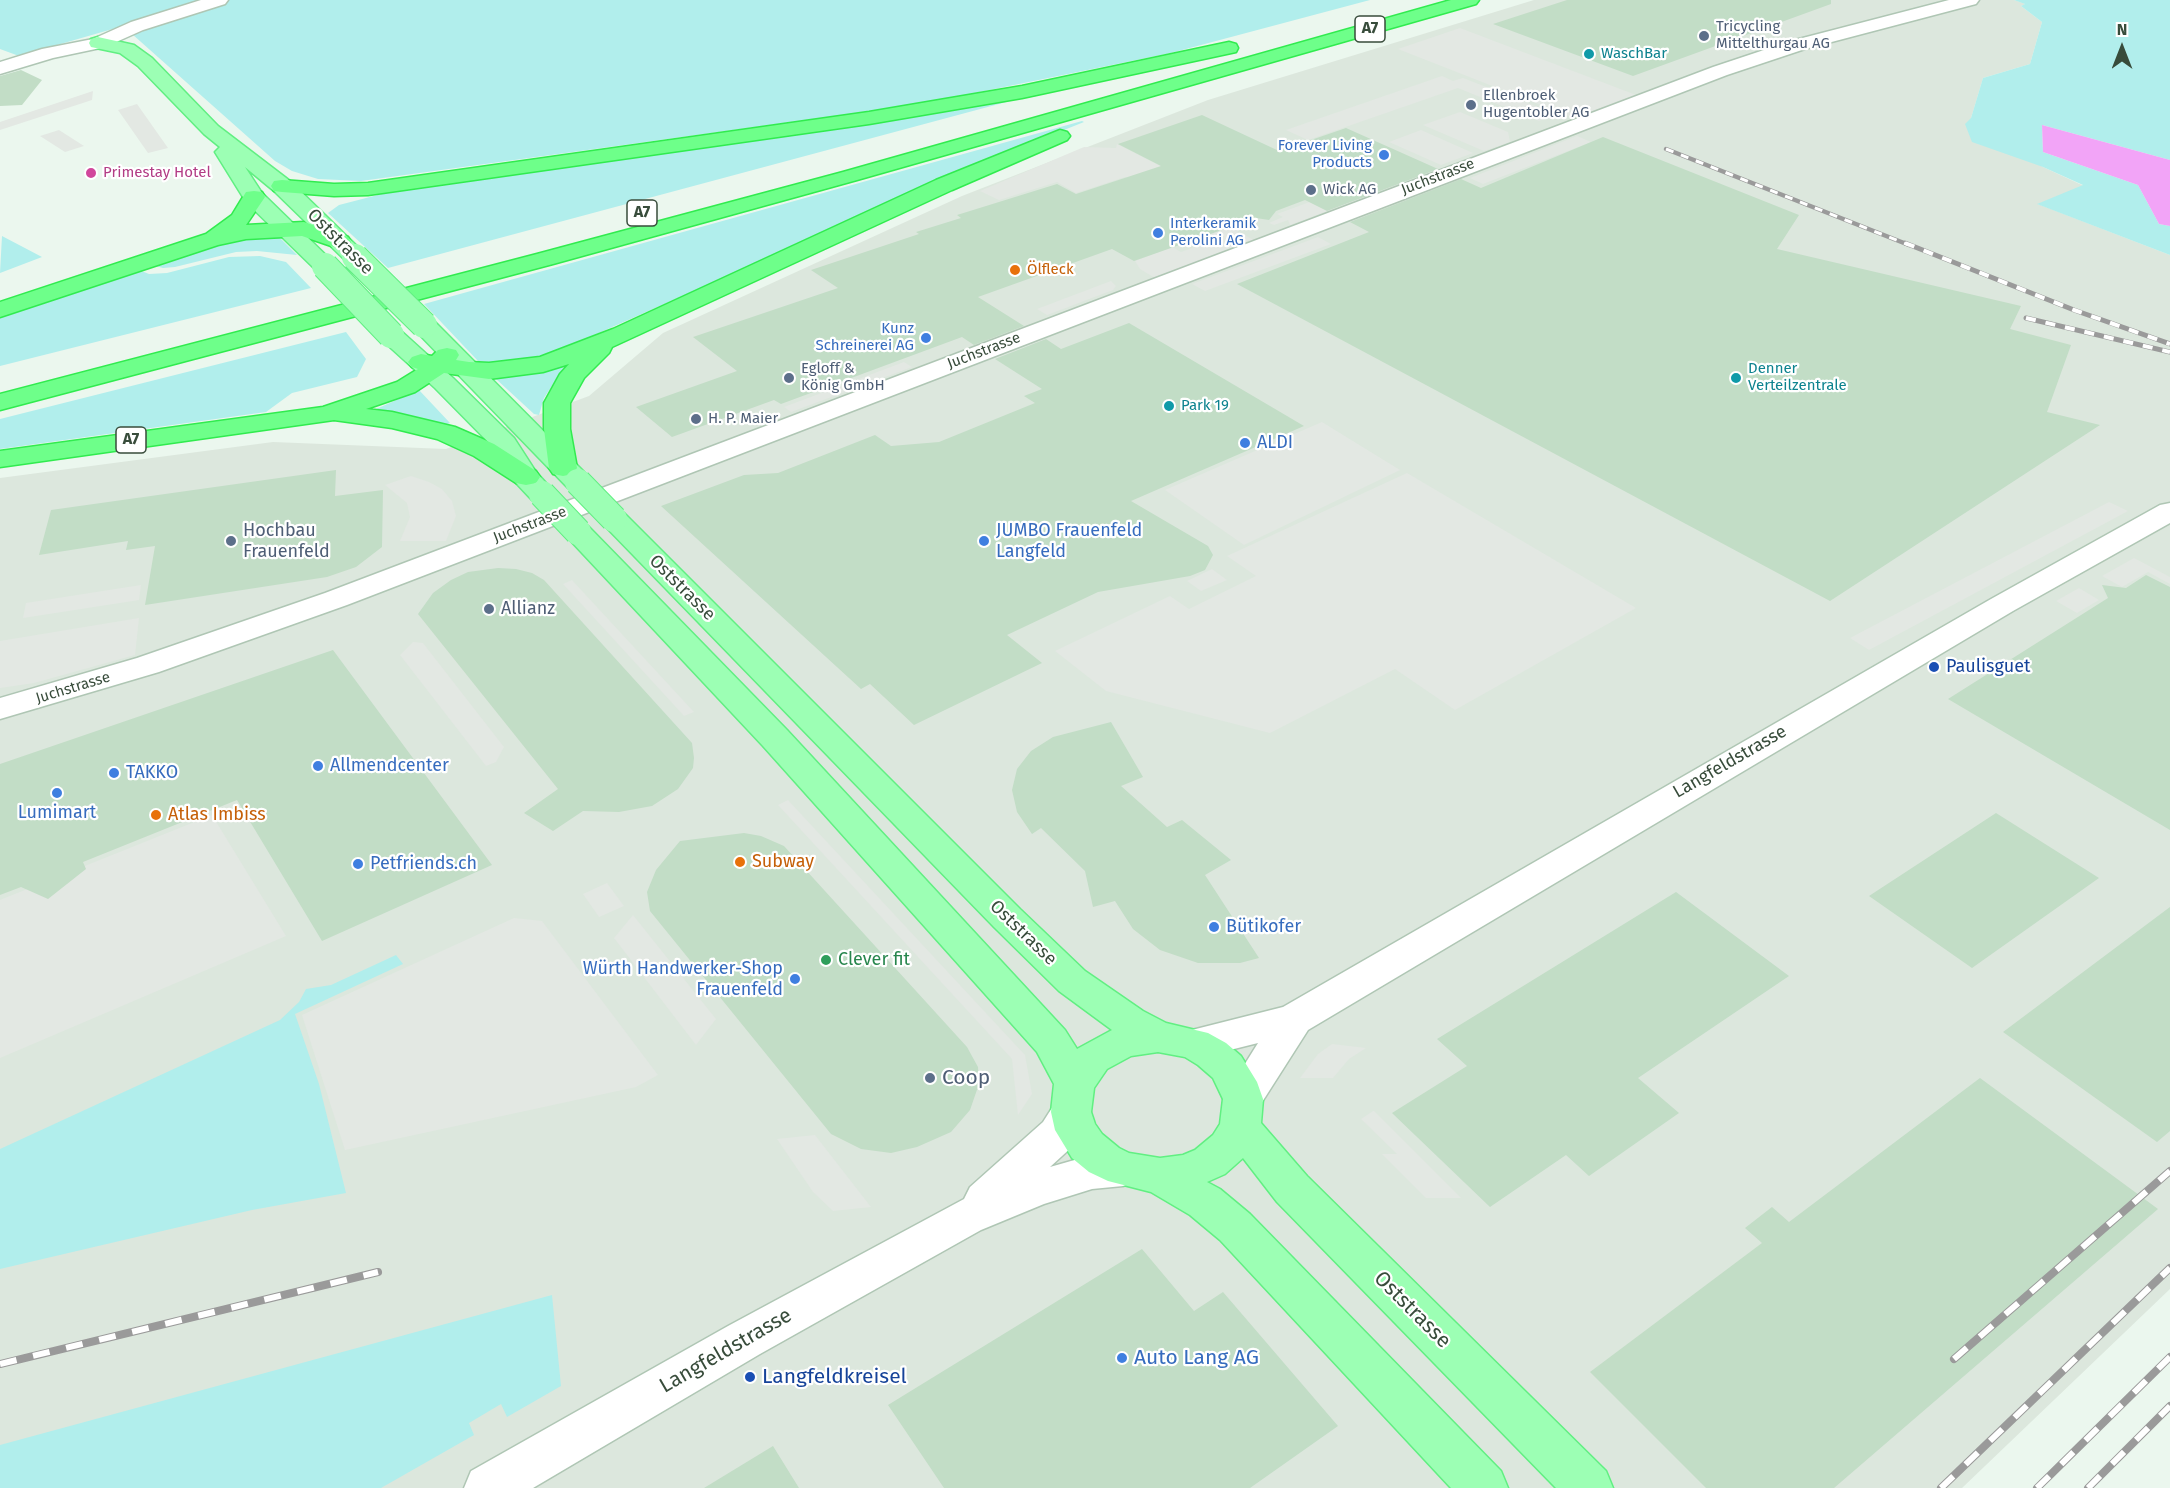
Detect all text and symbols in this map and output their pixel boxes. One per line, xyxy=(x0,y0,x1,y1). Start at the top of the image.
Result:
road number: A7 xyxy=(1355,16,1385,42)
place label: Tricycling Mittelthurgau AG xyxy=(1716,18,1830,53)
north arrow xyxy=(2092,18,2152,78)
text: N xyxy=(2117,20,2127,39)
marker: Tricycling Mittelthurgau AG xyxy=(1697,29,1711,43)
place label: WaschBar xyxy=(1601,45,1667,63)
marker: WaschBar xyxy=(1582,47,1596,61)
place label: Ellenbroek Hugentobler AG xyxy=(1483,87,1589,122)
marker: Ellenbroek Hugentobler AG xyxy=(1464,98,1478,112)
place label: Forever Living Products xyxy=(1278,137,1372,172)
marker: Forever Living Products xyxy=(1377,148,1391,162)
street label: Juchstrasse xyxy=(1399,155,1477,199)
place label: Primestay Hotel xyxy=(103,164,211,182)
marker: Primestay Hotel xyxy=(84,166,98,180)
place label: Wick AG xyxy=(1323,181,1376,199)
marker: Wick AG xyxy=(1304,183,1318,197)
road number: A7 xyxy=(627,200,657,226)
street label: Oststrasse xyxy=(302,204,378,280)
place label: Interkeramik Perolini AG xyxy=(1170,215,1256,250)
marker: Interkeramik Perolini AG xyxy=(1151,226,1165,240)
place label: Ölfleck xyxy=(1027,261,1074,279)
marker: Ölfleck xyxy=(1008,263,1022,277)
place label: Kunz Schreinerei AG xyxy=(816,320,914,355)
street label: Juchstrasse xyxy=(945,329,1023,373)
marker: Kunz Schreinerei AG xyxy=(919,331,933,345)
place label: Egloff & König GmbH xyxy=(801,360,885,395)
place label: Denner Verteilzentrale xyxy=(1748,360,1847,395)
marker: Egloff & König GmbH xyxy=(782,371,796,385)
marker: Denner Verteilzentrale xyxy=(1729,371,1743,385)
place label: Park 19 xyxy=(1181,397,1229,415)
marker: Park 19 xyxy=(1162,399,1176,413)
place label: H. P. Maier xyxy=(708,410,778,428)
marker: H. P. Maier xyxy=(689,412,703,426)
road number: A7 xyxy=(116,427,146,453)
place label: ALDI xyxy=(1257,432,1293,454)
marker: ALDI xyxy=(1238,436,1252,450)
street label: Juchstrasse xyxy=(491,503,569,547)
place label: Hochbau Frauenfeld xyxy=(243,520,330,562)
place label: JUMBO Frauenfeld Langfeld xyxy=(996,520,1142,562)
marker: Hochbau Frauenfeld xyxy=(224,534,238,548)
marker: JUMBO Frauenfeld Langfeld xyxy=(977,534,991,548)
street label: Oststrasse xyxy=(644,550,720,626)
place label: Allianz xyxy=(501,598,555,620)
marker: Allianz xyxy=(482,602,496,616)
place label: Paulisguet xyxy=(1946,656,2030,678)
marker: Paulisguet xyxy=(1927,660,1941,674)
street label: Juchstrasse xyxy=(34,668,112,708)
street label: Langfeldstrasse xyxy=(1669,721,1791,803)
place label: Allmendcenter xyxy=(330,755,449,777)
marker: Allmendcenter xyxy=(311,759,325,773)
place label: TAKKO xyxy=(126,762,178,784)
marker: TAKKO xyxy=(107,766,121,780)
marker: Lumimart xyxy=(50,786,64,800)
place label: Lumimart xyxy=(18,802,96,824)
place label: Atlas Imbiss xyxy=(168,804,266,826)
marker: Atlas Imbiss xyxy=(149,808,163,822)
place label: Subway xyxy=(752,851,814,873)
place label: Petfriends.ch xyxy=(370,853,477,875)
marker: Subway xyxy=(733,855,747,869)
marker: Petfriends.ch xyxy=(351,857,365,871)
street label: Oststrasse xyxy=(985,896,1061,970)
place label: Bütikofer xyxy=(1226,916,1301,938)
marker: Bütikofer xyxy=(1207,920,1221,934)
place label: Clever fit xyxy=(838,949,910,971)
marker: Clever fit xyxy=(819,953,833,967)
place label: Würth Handwerker-Shop Frauenfeld xyxy=(583,958,783,1000)
marker: Würth Handwerker-Shop Frauenfeld xyxy=(788,972,802,986)
place label: Coop xyxy=(942,1065,990,1091)
marker: Coop xyxy=(923,1071,937,1085)
street label: Oststrasse xyxy=(1368,1266,1456,1354)
street label: Langfeldstrasse xyxy=(655,1303,797,1399)
place label: Auto Lang AG xyxy=(1134,1345,1259,1371)
marker: Auto Lang AG xyxy=(1115,1351,1129,1365)
place label: Langfeldkreisel xyxy=(762,1364,907,1390)
marker: Langfeldkreisel xyxy=(743,1370,757,1384)

